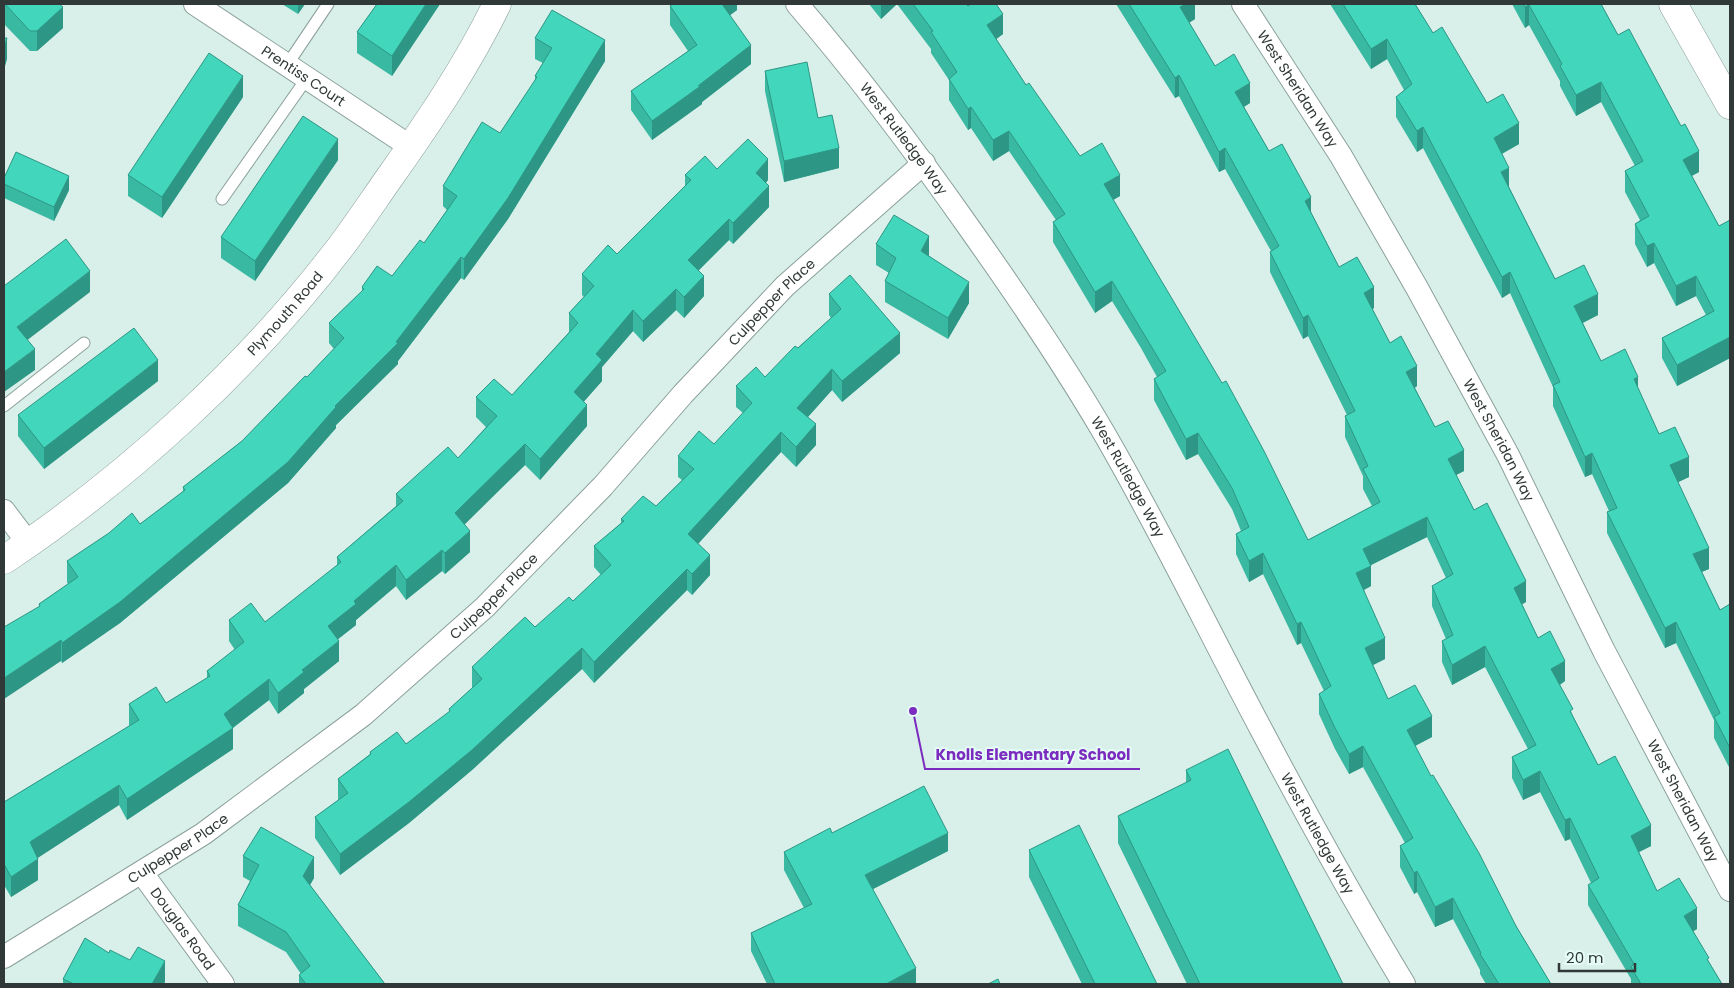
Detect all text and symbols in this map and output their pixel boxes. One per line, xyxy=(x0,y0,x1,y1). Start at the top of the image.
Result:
street label: West Sheridan Way xyxy=(1253,26,1343,151)
street label: Prentiss Court xyxy=(257,41,349,111)
street label: West Rutledge Way xyxy=(855,78,953,199)
street label: Culpepper Place xyxy=(724,254,820,350)
street label: Plymouth Road xyxy=(243,267,328,360)
street label: West Sheridan Way xyxy=(1458,375,1539,505)
street label: West Rutledge Way xyxy=(1086,413,1170,541)
street label: Culpepper Place xyxy=(445,548,543,644)
street label: West Sheridan Way xyxy=(1642,736,1724,866)
callout: Knolls Elementary School xyxy=(925,739,1140,769)
text: Knolls Elementary School xyxy=(936,744,1130,765)
street label: West Rutledge Way xyxy=(1276,769,1359,898)
street label: Culpepper Place xyxy=(124,808,233,888)
street label: Douglas Road xyxy=(146,883,220,974)
scale bar xyxy=(1559,940,1635,972)
text: 20 m xyxy=(1566,947,1604,968)

